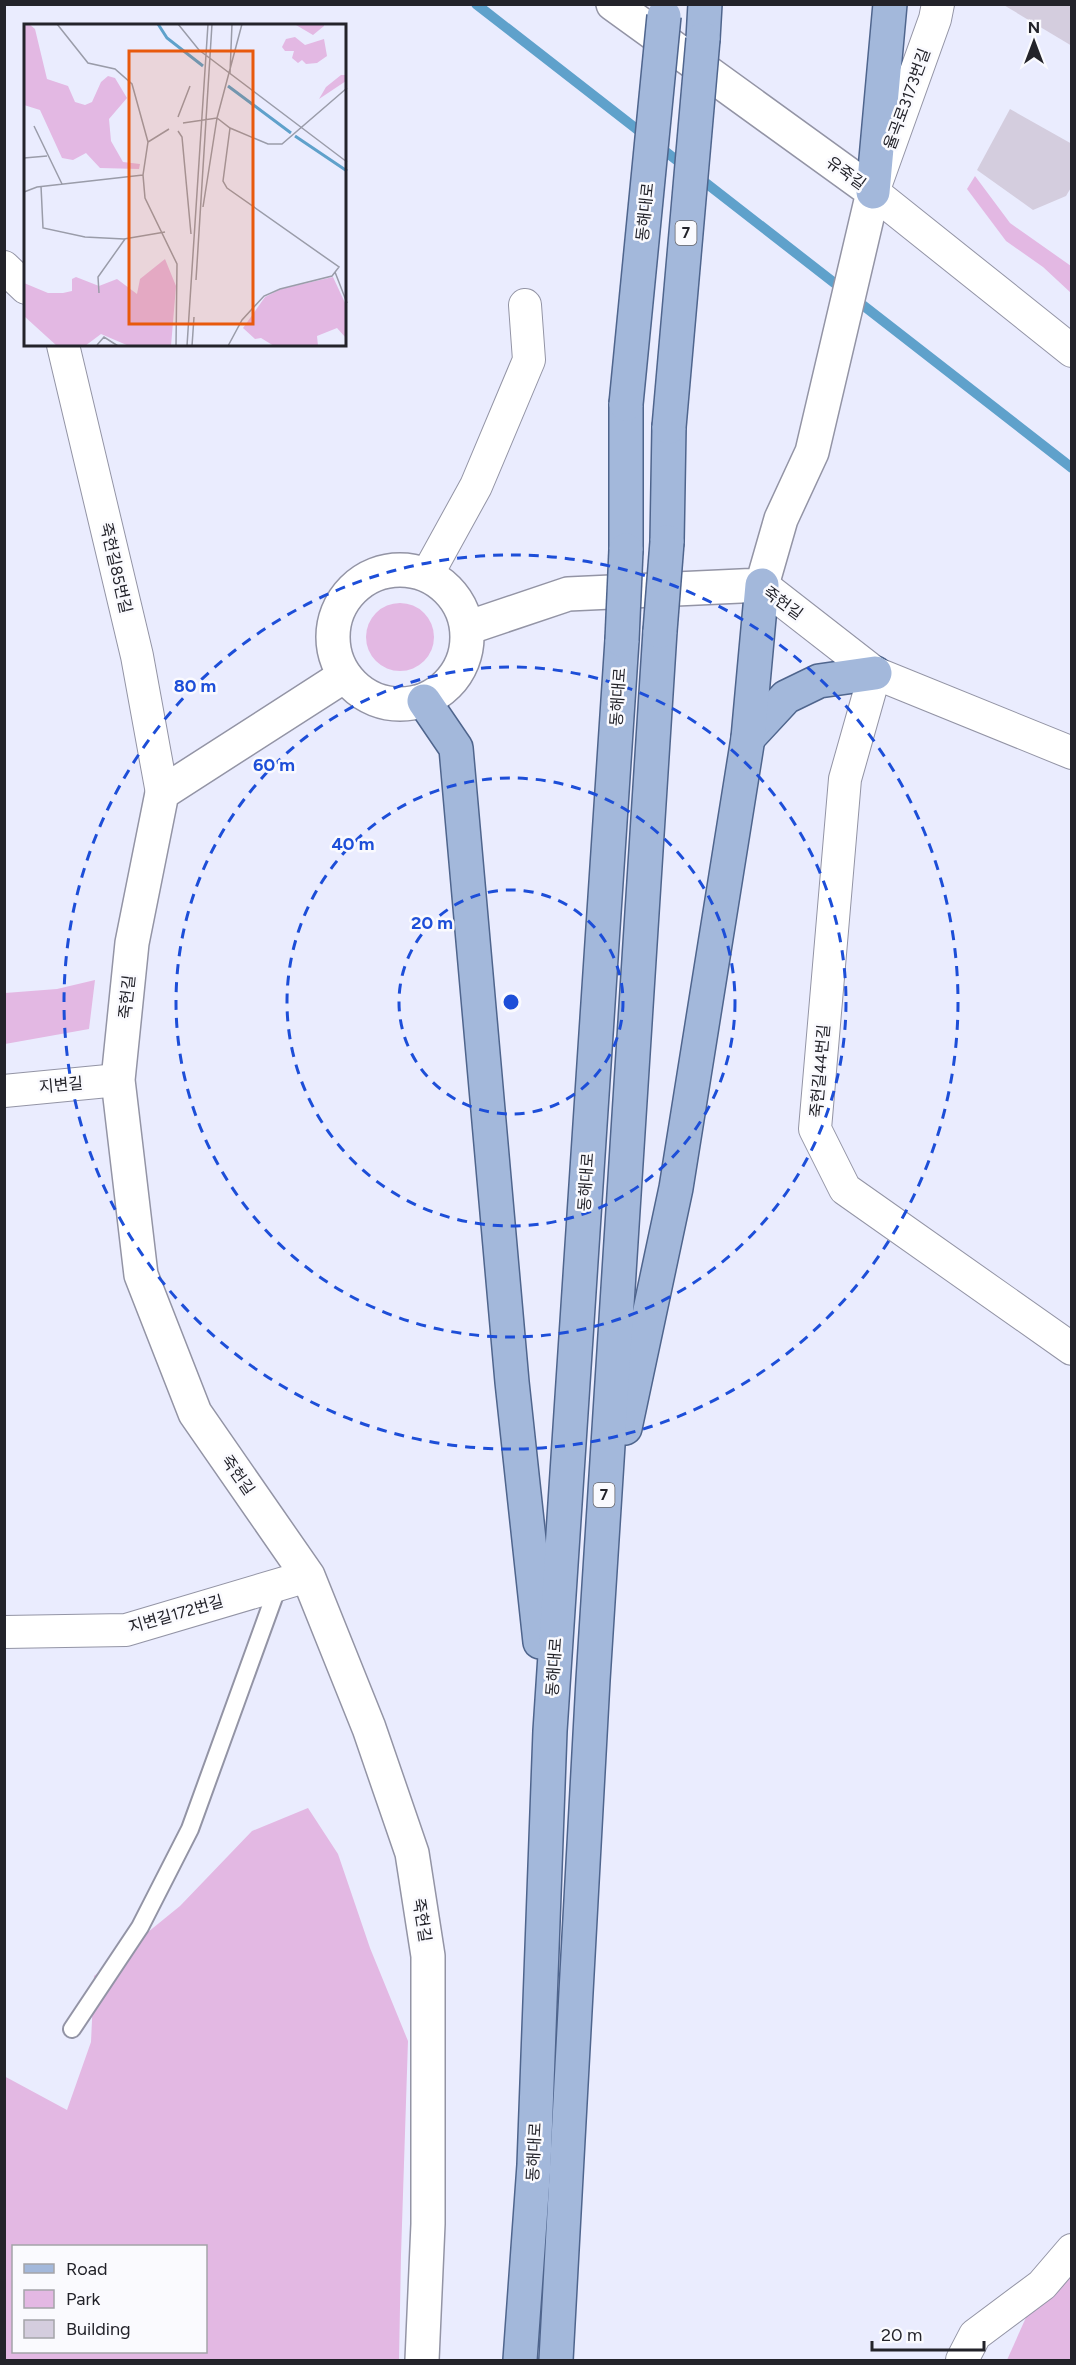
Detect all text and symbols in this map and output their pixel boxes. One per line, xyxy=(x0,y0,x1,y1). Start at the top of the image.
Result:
north arrow xyxy=(1004,12,1064,72)
text: N xyxy=(1028,18,1040,37)
inset map xyxy=(24,24,346,346)
street label: 율곡로3173번길 xyxy=(880,46,934,152)
street label: 유죽길 xyxy=(823,152,869,194)
street label: 동해대로 xyxy=(632,181,658,242)
road number: 7 xyxy=(676,221,696,245)
street label: 죽헌길85번길 xyxy=(96,521,136,615)
street label: 죽헌길 xyxy=(760,582,806,624)
street label: 동해대로 xyxy=(606,667,630,727)
text: 80 m xyxy=(174,675,216,697)
text: 60 m xyxy=(253,754,295,776)
text: 40 m xyxy=(331,833,375,855)
text: 20 m xyxy=(411,912,453,934)
street label: 죽헌길 xyxy=(115,974,139,1020)
centre of rings xyxy=(501,992,521,1012)
street label: 죽헌길44번길 xyxy=(806,1024,834,1118)
street label: 지변길 xyxy=(38,1074,84,1096)
street label: 동해대로 xyxy=(574,1152,598,1212)
street label: 죽헌길 xyxy=(218,1451,258,1499)
road number: 7 xyxy=(594,1483,614,1507)
street label: 지변길172번길 xyxy=(126,1591,226,1637)
street label: 동해대로 xyxy=(542,1637,566,1697)
street label: 죽헌길 xyxy=(409,1897,435,1943)
street label: 동해대로 xyxy=(523,2122,545,2182)
legend xyxy=(12,2245,207,2353)
text: Road xyxy=(66,2258,107,2280)
text: Park xyxy=(66,2288,101,2310)
scale bar xyxy=(872,2314,984,2352)
text: Building xyxy=(66,2318,131,2340)
text: 20 m xyxy=(881,2324,922,2346)

